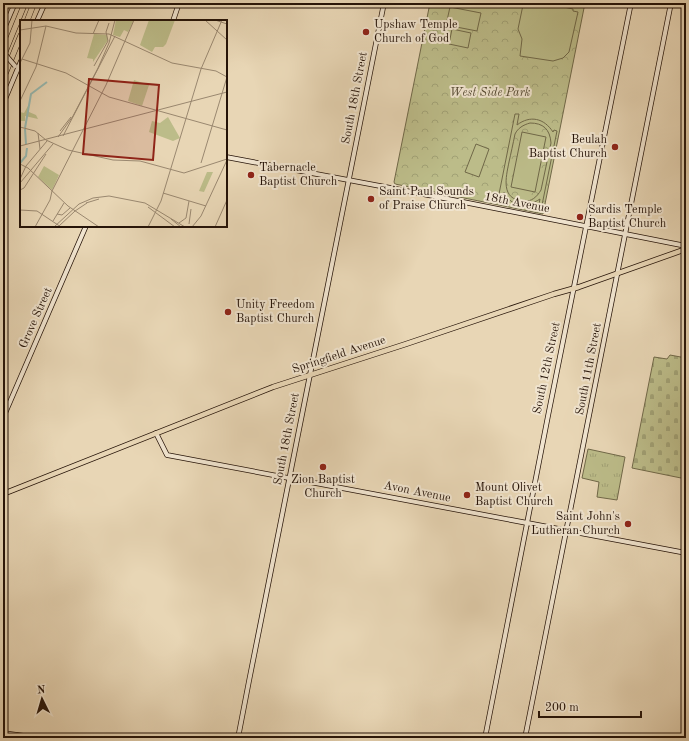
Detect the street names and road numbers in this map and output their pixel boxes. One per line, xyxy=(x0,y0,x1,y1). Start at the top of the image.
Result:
street label: South 18th Street xyxy=(340,51,370,145)
street label: 18th Avenue xyxy=(483,191,551,215)
street label: Grove Street xyxy=(17,286,55,350)
street label: South 12th Street xyxy=(531,321,563,415)
street label: South 11th Street xyxy=(574,322,604,416)
street label: Springfield Avenue xyxy=(291,334,388,376)
street label: South 18th Street xyxy=(272,392,302,486)
street label: Avon Avenue xyxy=(382,480,452,504)

